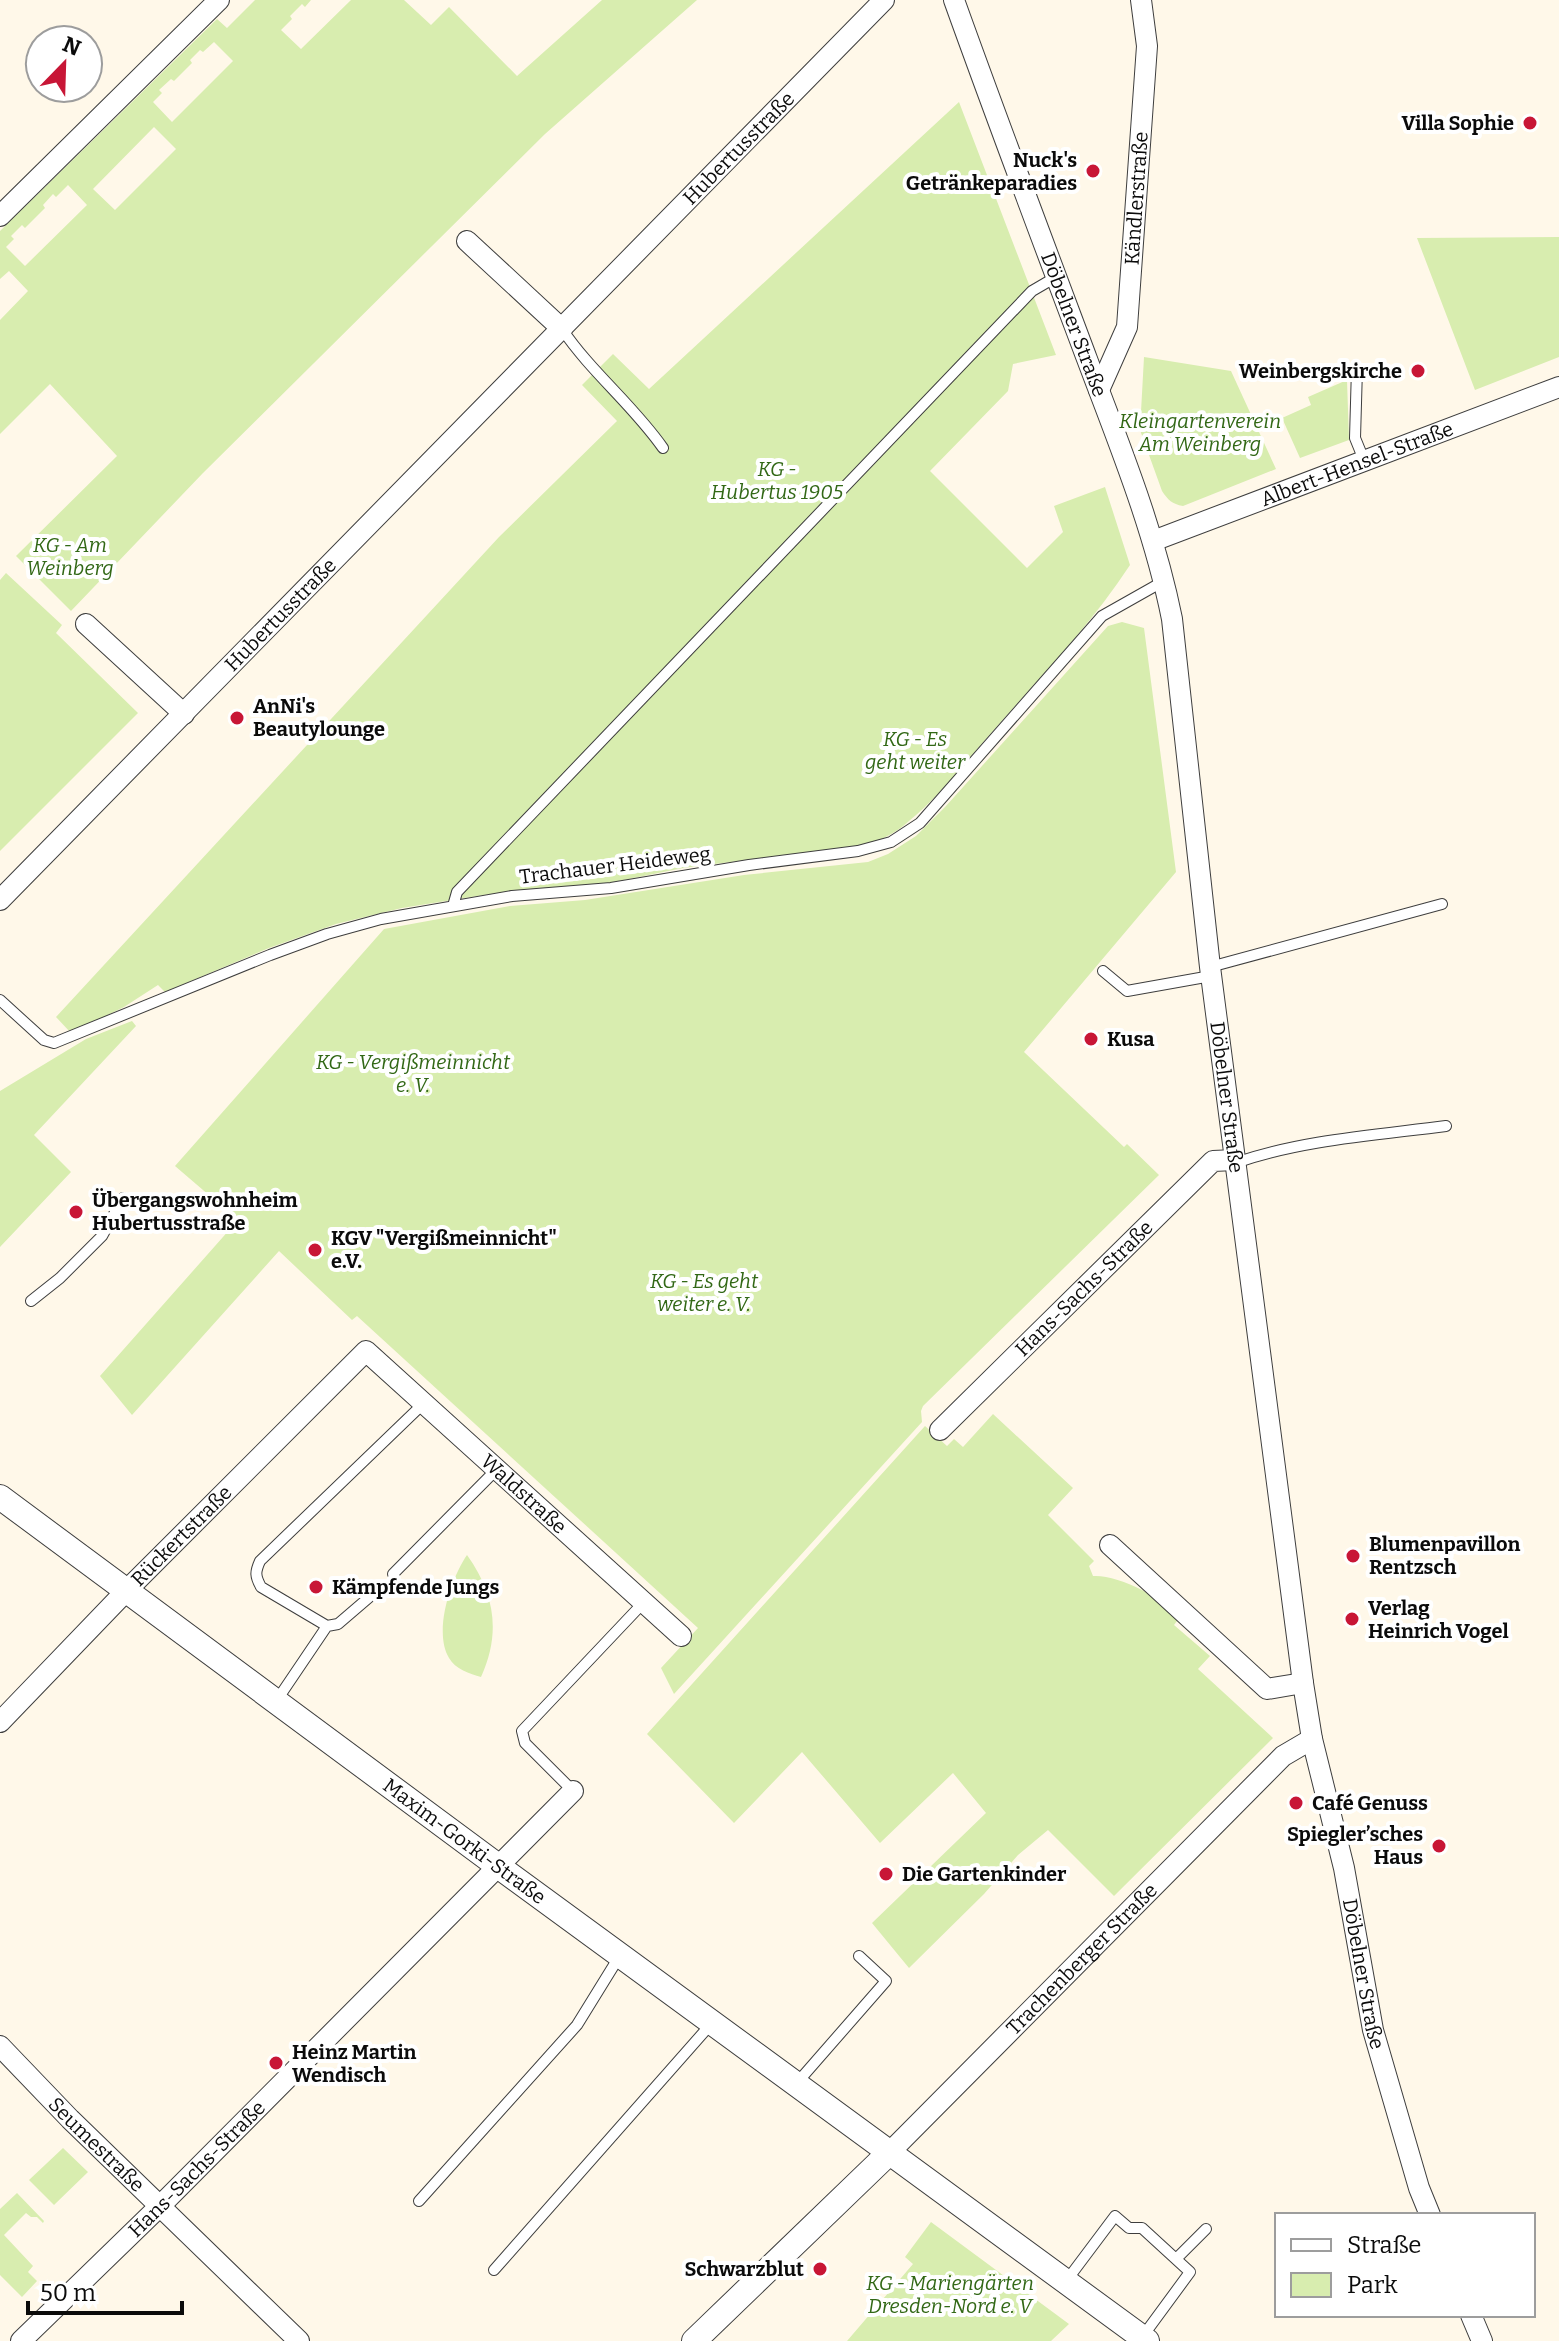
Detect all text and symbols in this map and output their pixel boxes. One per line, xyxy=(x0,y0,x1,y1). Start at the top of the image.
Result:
north arrow xyxy=(24,24,104,104)
text: N xyxy=(59,30,85,62)
street label: Hubertusstraße xyxy=(678,87,799,210)
place label: Villa Sophie xyxy=(1401,111,1514,135)
marker: Villa Sophie xyxy=(1521,114,1539,132)
street label: Kändlerstraße xyxy=(1119,131,1153,266)
place label: Nuck's Getränkeparadies xyxy=(906,148,1077,195)
marker: Nuck's Getränkeparadies xyxy=(1084,162,1102,180)
street label: Döbelner Straße xyxy=(1036,249,1112,400)
place label: Weinbergskirche xyxy=(1239,359,1402,383)
marker: Weinbergskirche xyxy=(1409,362,1427,380)
park label: Kleingartenverein Am Weinberg xyxy=(1119,409,1281,456)
street label: Albert-Hensel-Straße xyxy=(1257,416,1456,511)
park label: KG - Hubertus 1905 xyxy=(711,457,844,504)
park label: KG - Am Weinberg xyxy=(26,533,114,580)
street label: Hubertusstraße xyxy=(220,553,341,676)
place label: AnNi's Beautylounge xyxy=(253,694,385,741)
marker: AnNi's Beautylounge xyxy=(228,709,246,727)
park label: KG - Es geht weiter xyxy=(865,727,966,774)
street label: Trachauer Heideweg xyxy=(518,841,712,889)
street label: Döbelner Straße xyxy=(1205,1020,1249,1174)
place label: Kusa xyxy=(1107,1027,1155,1051)
marker: Kusa xyxy=(1082,1030,1100,1048)
park label: KG - Vergißmeinnicht e. V. xyxy=(316,1050,511,1097)
place label: Übergangswohnheim Hubertusstraße xyxy=(92,1188,298,1235)
marker: Übergangswohnheim Hubertusstraße xyxy=(67,1203,85,1221)
street label: Hans-Sachs-Straße xyxy=(1010,1215,1158,1361)
place label: KGV "Vergißmeinnicht" e.V. xyxy=(331,1226,557,1273)
marker: KGV "Vergißmeinnicht" e.V. xyxy=(306,1241,324,1259)
park label: KG - Es geht weiter e. V. xyxy=(650,1269,759,1316)
street label: Waldstraße xyxy=(476,1449,572,1539)
street label: Rückertstraße xyxy=(126,1480,237,1591)
place label: Blumenpavillon Rentzsch xyxy=(1369,1532,1521,1579)
marker: Blumenpavillon Rentzsch xyxy=(1344,1547,1362,1565)
place label: Kämpfende Jungs xyxy=(332,1575,499,1599)
marker: Kämpfende Jungs xyxy=(307,1578,325,1596)
place label: Verlag Heinrich Vogel xyxy=(1368,1596,1509,1643)
marker: Verlag Heinrich Vogel xyxy=(1343,1610,1361,1628)
street label: Maxim-Gorki-Straße xyxy=(378,1773,550,1909)
place label: Café Genuss xyxy=(1312,1791,1428,1815)
marker: Café Genuss xyxy=(1287,1794,1305,1812)
place label: Spiegler’sches Haus xyxy=(1287,1822,1423,1869)
marker: Spiegler’sches Haus xyxy=(1430,1837,1448,1855)
place label: Die Gartenkinder xyxy=(902,1862,1067,1886)
marker: Die Gartenkinder xyxy=(877,1865,895,1883)
street label: Trachenberger Straße xyxy=(1001,1878,1162,2040)
street label: Döbelner Straße xyxy=(1338,1897,1390,2052)
place label: Heinz Martin Wendisch xyxy=(292,2040,417,2087)
marker: Heinz Martin Wendisch xyxy=(267,2054,285,2072)
street label: Seumestraße xyxy=(44,2092,150,2197)
street label: Hans-Sachs-Straße xyxy=(123,2095,270,2242)
legend xyxy=(1275,2213,1535,2317)
text: Straße xyxy=(1347,2231,1421,2259)
place label: Schwarzblut xyxy=(684,2257,804,2281)
marker: Schwarzblut xyxy=(811,2260,829,2278)
scale bar xyxy=(28,2265,182,2315)
park label: KG - Mariengärten Dresden-Nord e. V xyxy=(866,2271,1034,2318)
text: Park xyxy=(1347,2271,1398,2299)
text: 50 m xyxy=(40,2279,96,2307)

